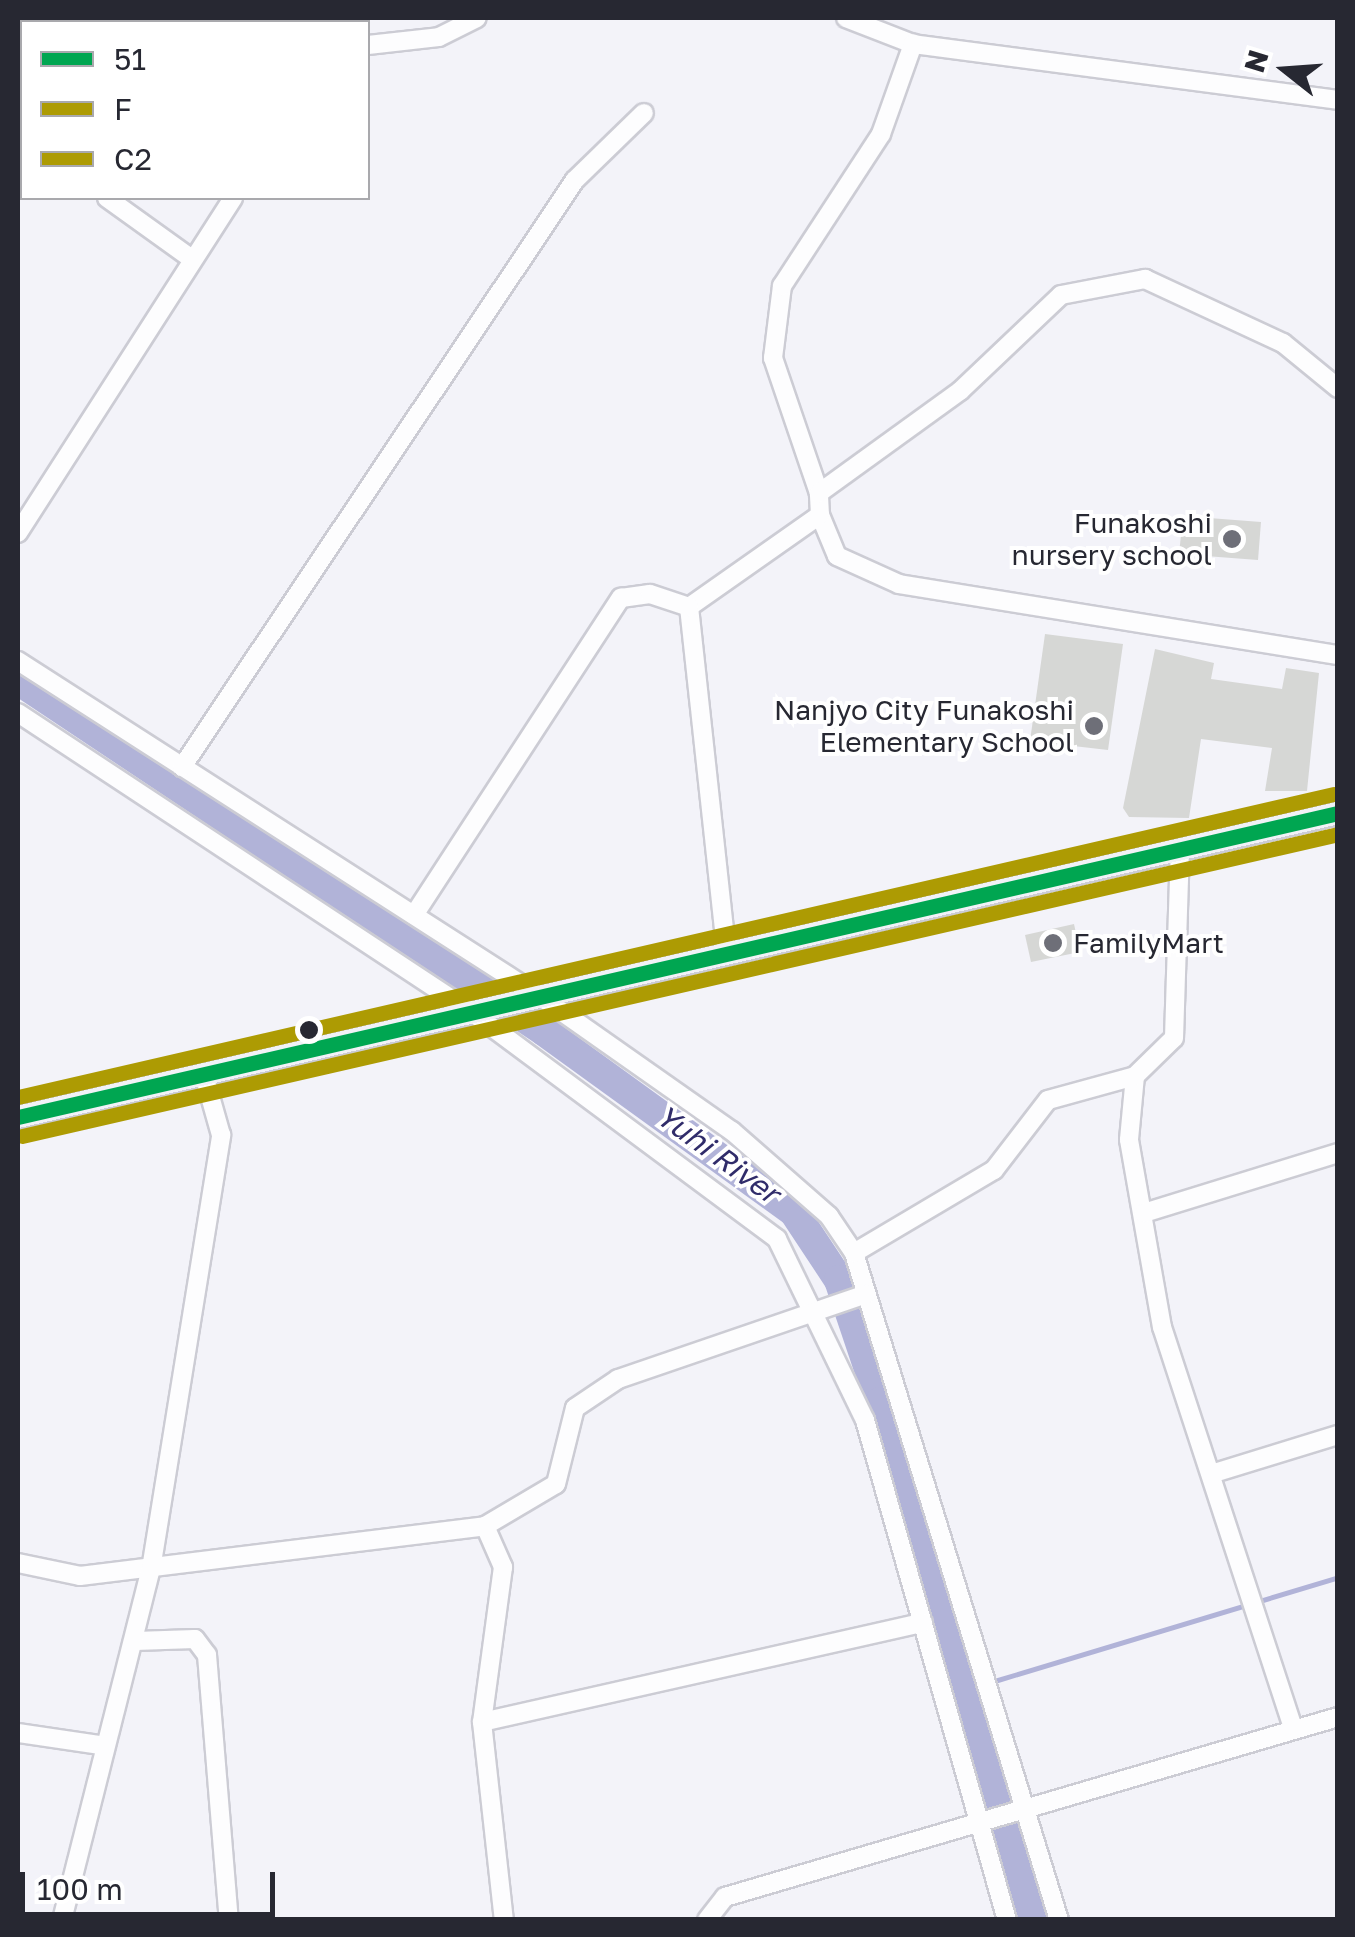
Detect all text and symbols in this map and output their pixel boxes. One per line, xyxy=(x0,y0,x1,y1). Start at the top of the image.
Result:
legend xyxy=(20,20,370,200)
north arrow xyxy=(1235,20,1335,120)
text: 51 xyxy=(114,41,146,77)
text: N xyxy=(1237,46,1275,76)
text: F xyxy=(114,91,132,127)
text: C2 xyxy=(114,141,152,177)
place label: Funakoshi nursery school xyxy=(1012,506,1212,572)
marker: Funakoshi nursery school xyxy=(1221,528,1243,550)
place label: Nanjyo City Funakoshi Elementary School xyxy=(774,693,1074,759)
marker: Nanjyo City Funakoshi Elementary School xyxy=(1083,715,1105,737)
place label: FamilyMart xyxy=(1073,926,1224,960)
marker: FamilyMart xyxy=(1042,932,1064,954)
unlabelled marker xyxy=(299,1020,319,1040)
water label: Yuhi River xyxy=(649,1097,787,1211)
scale bar xyxy=(25,1852,280,1914)
text: 100 m xyxy=(37,1871,123,1907)

